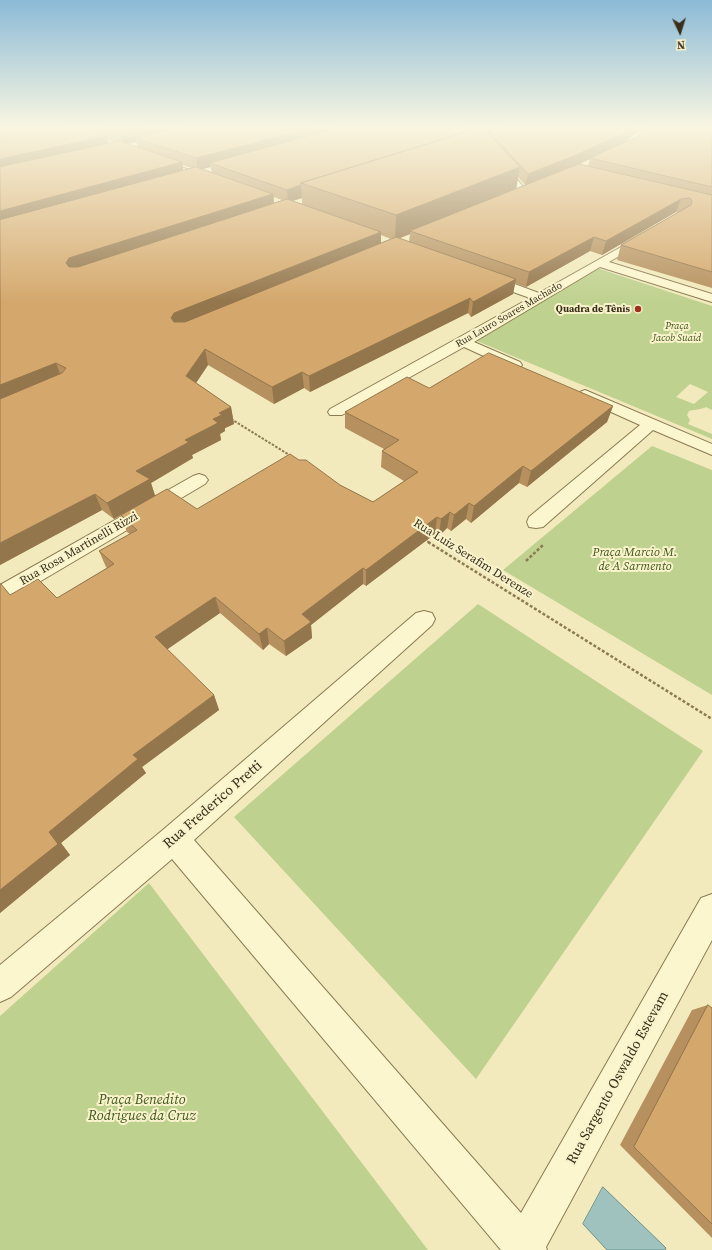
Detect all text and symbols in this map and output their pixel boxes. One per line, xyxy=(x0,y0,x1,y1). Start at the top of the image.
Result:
north arrow xyxy=(660,12,700,52)
text: N xyxy=(676,37,685,52)
street label: Rua Lauro Soares Machado xyxy=(454,280,564,350)
place label: Quadra de Tênis xyxy=(556,303,630,315)
marker: Quadra de Tênis xyxy=(633,304,643,314)
park label: Praça Jacob Suaid xyxy=(653,320,701,344)
street label: Rua Rosa Martinelli Rizzi xyxy=(17,509,141,589)
street label: Rua Luiz Serafim Derenze xyxy=(411,516,535,602)
park label: Praça Marcio M. de A Sarmento xyxy=(593,546,677,574)
street label: Rua Frederico Pretti xyxy=(160,757,266,853)
street label: Rua Sargento Oswaldo Estevam xyxy=(563,989,673,1167)
park label: Praça Benedito Rodrigues da Cruz xyxy=(88,1092,196,1124)

